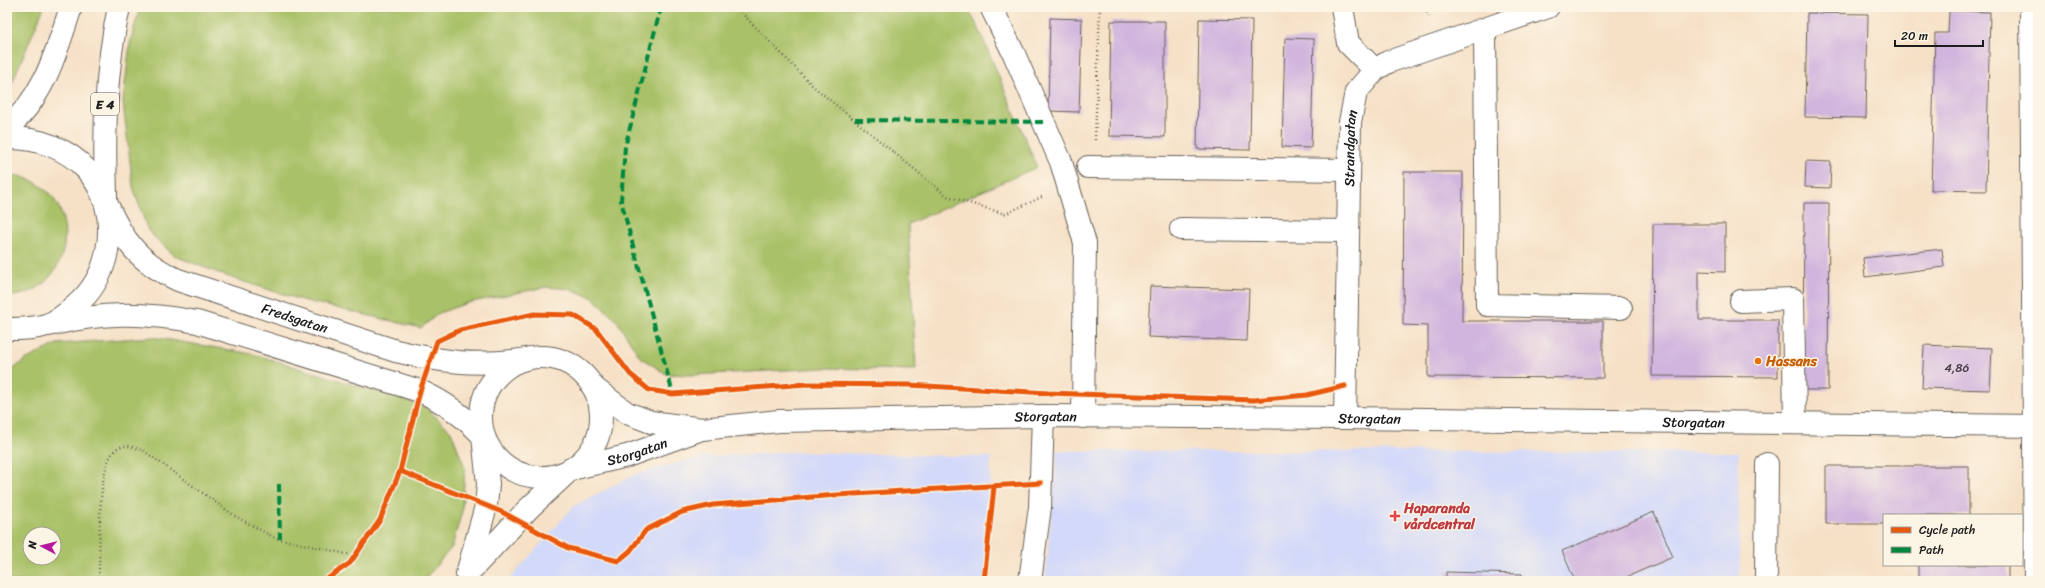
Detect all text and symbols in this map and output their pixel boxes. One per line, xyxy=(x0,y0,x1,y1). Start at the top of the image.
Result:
scale bar xyxy=(1895,22,1983,48)
text: 20 m xyxy=(1901,25,1928,47)
road number: E 4 xyxy=(91,93,119,115)
street label: Strandgatan xyxy=(1337,107,1365,187)
street label: Fredsgatan xyxy=(258,296,332,341)
place label: Hassans xyxy=(1765,349,1817,374)
marker: Hassans xyxy=(1753,356,1763,366)
house number: 4,86 xyxy=(1945,357,1970,379)
street label: Storgatan xyxy=(1014,404,1077,430)
street label: Storgatan xyxy=(1338,406,1402,432)
street label: Storgatan xyxy=(1662,410,1725,435)
street label: Storgatan xyxy=(604,430,672,473)
place label: Haparanda vårdcentral xyxy=(1403,496,1476,537)
marker: Haparanda vårdcentral xyxy=(1389,510,1401,522)
legend xyxy=(1883,514,2023,566)
text: Cycle path xyxy=(1919,519,1975,541)
north arrow xyxy=(22,526,62,566)
text: Path xyxy=(1919,539,1944,561)
text: N xyxy=(23,540,43,551)

